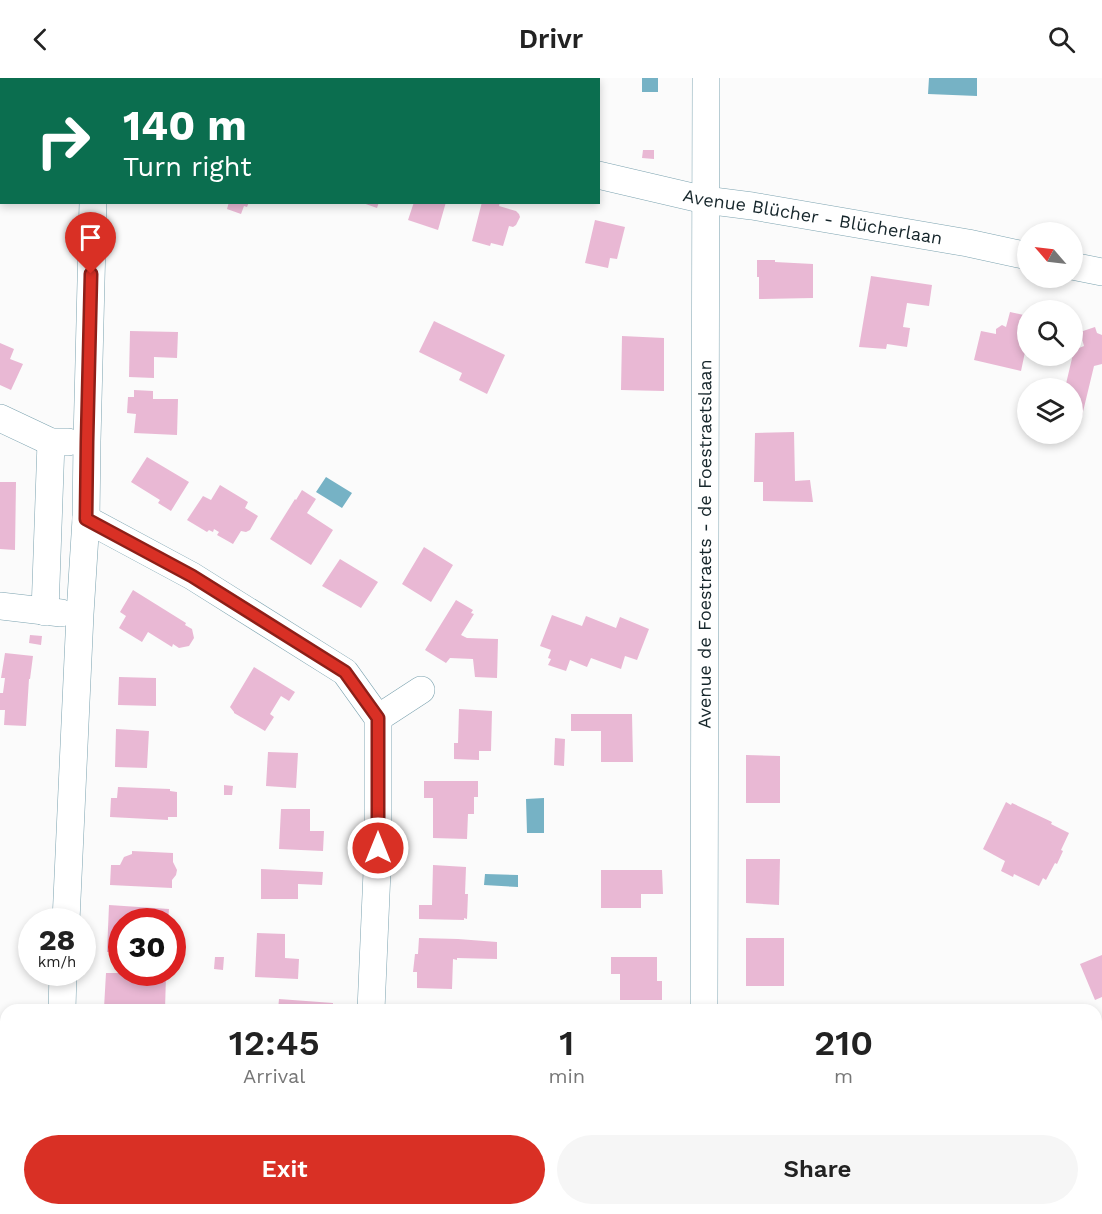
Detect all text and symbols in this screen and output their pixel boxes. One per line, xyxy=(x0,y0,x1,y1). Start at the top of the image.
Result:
icon: back xyxy=(24,23,57,56)
text: Drivr xyxy=(519,23,583,55)
icon: search xyxy=(1045,23,1078,56)
text: 140 m xyxy=(123,101,247,150)
icon: right xyxy=(24,102,102,180)
text: Turn right xyxy=(123,151,252,183)
street label: Avenue Blücher - Blücherlaan xyxy=(681,184,944,248)
pin xyxy=(65,212,116,274)
icon: arrive xyxy=(74,221,107,254)
north arrow xyxy=(1017,222,1083,288)
map controls xyxy=(1017,222,1083,444)
button: search xyxy=(1017,300,1083,366)
street label: Avenue de Foestraets - de Foestraetslaan xyxy=(694,359,715,729)
button: layers xyxy=(1017,378,1083,444)
position arrow xyxy=(346,816,410,880)
speed limit sign: 30 xyxy=(108,908,186,986)
text: 28 xyxy=(39,922,75,957)
text: km/h xyxy=(38,953,76,971)
text: 12:45 xyxy=(229,1022,320,1064)
text: 1 xyxy=(559,1022,574,1064)
text: 210 xyxy=(814,1022,873,1064)
text: Arrival xyxy=(243,1064,305,1088)
text: min xyxy=(548,1064,585,1088)
text: m xyxy=(834,1064,853,1088)
button: Exit xyxy=(24,1135,545,1204)
button: Share xyxy=(557,1135,1078,1204)

